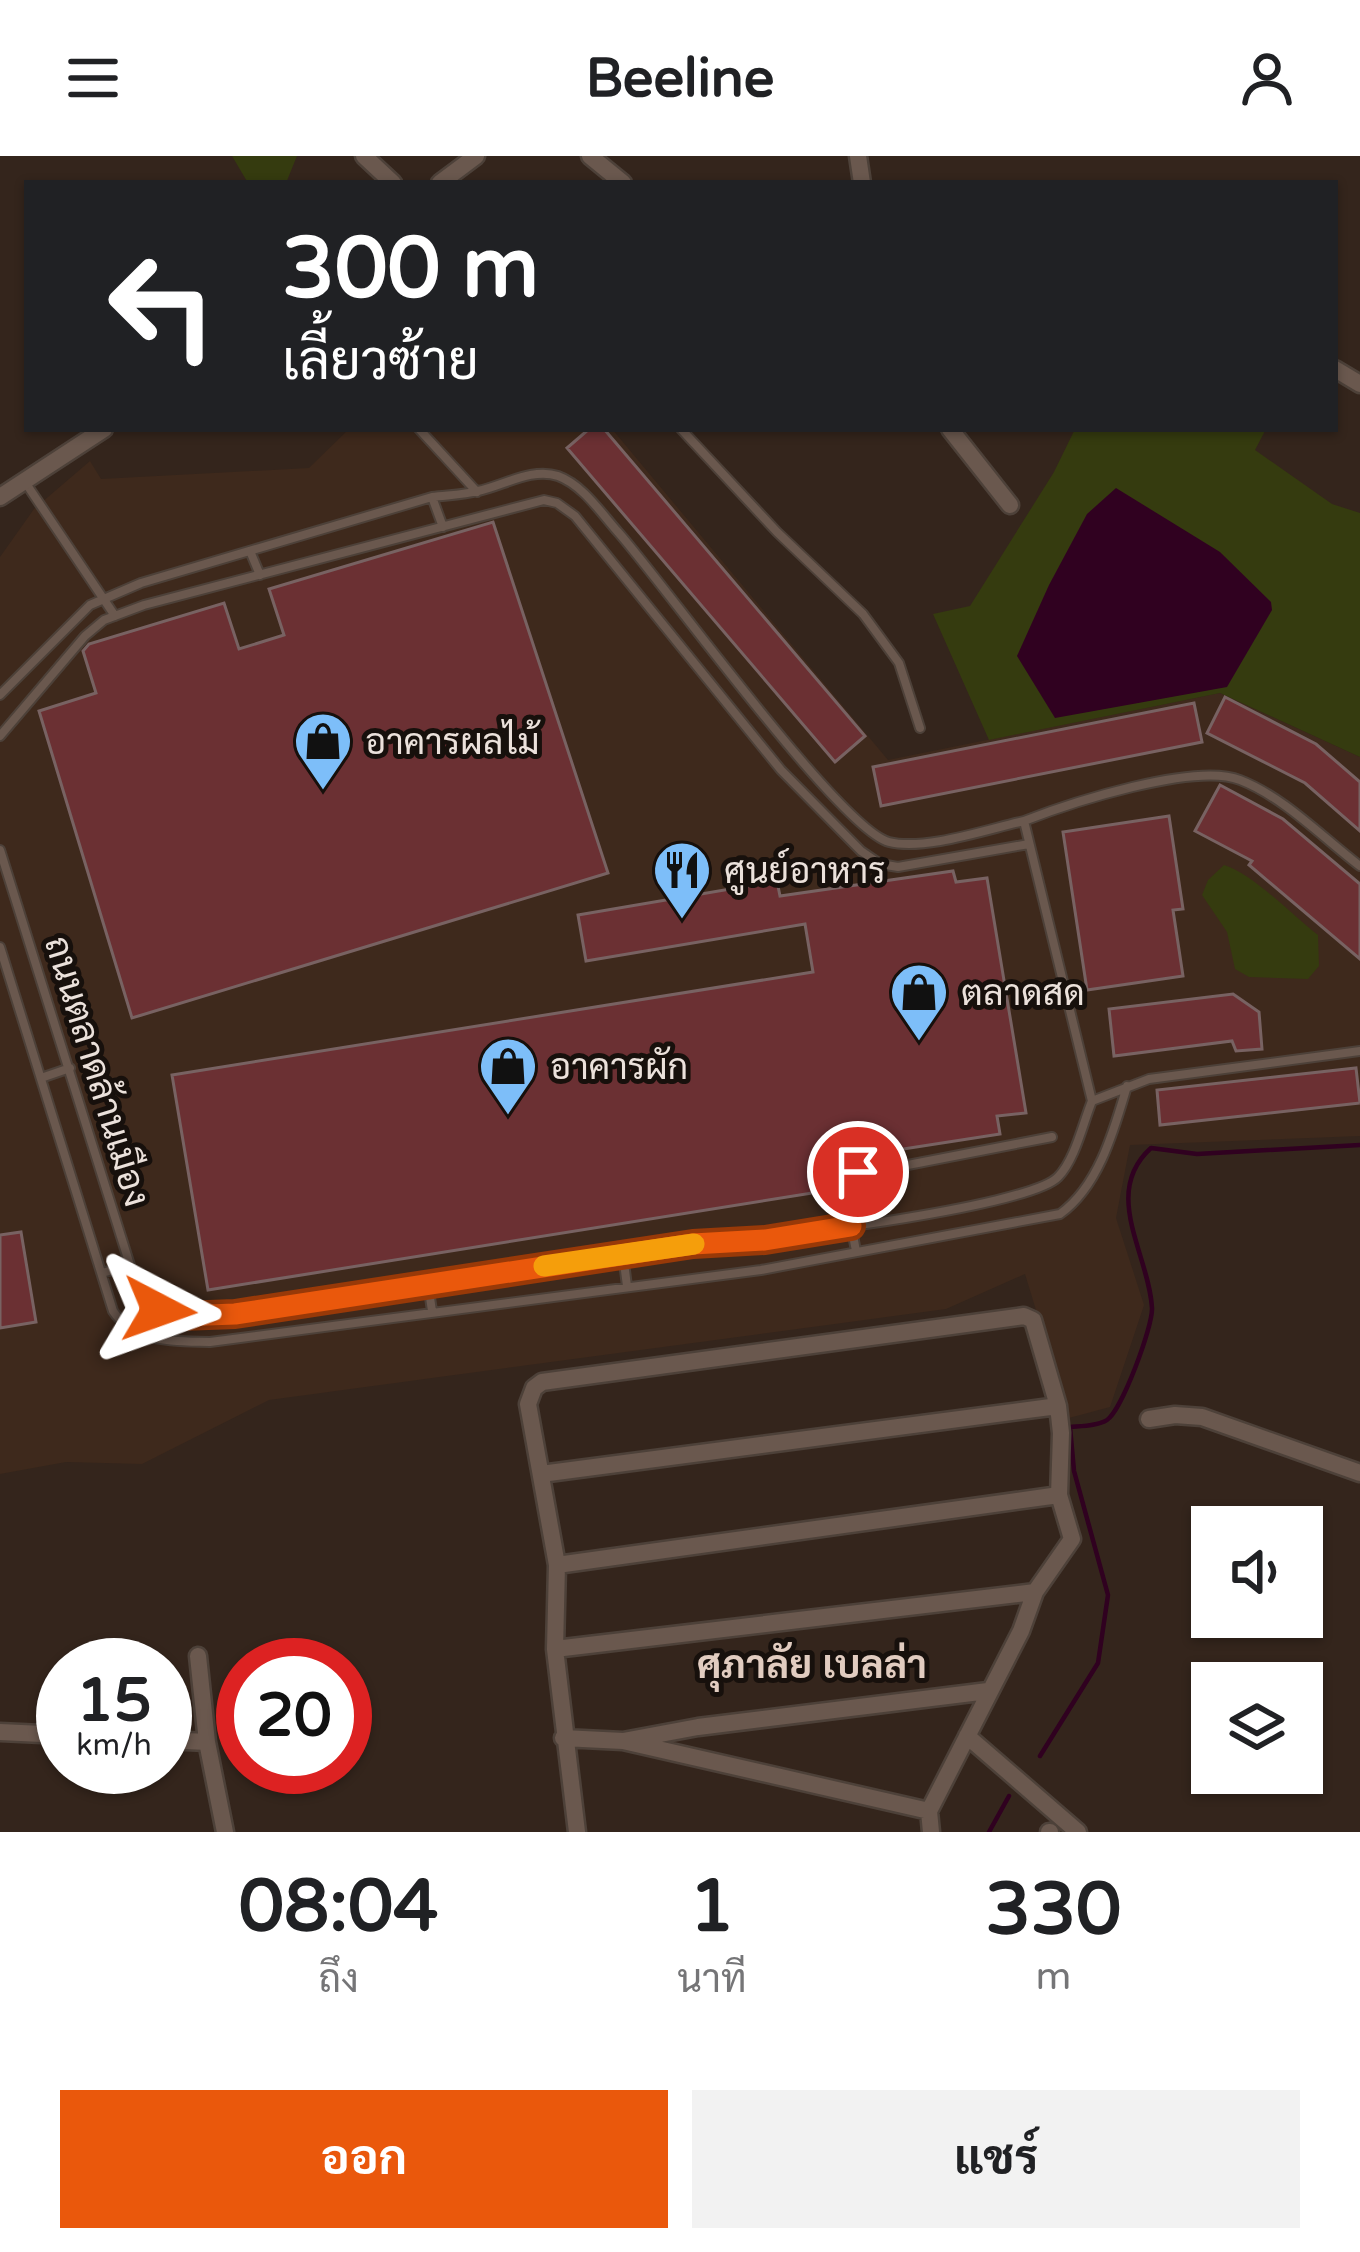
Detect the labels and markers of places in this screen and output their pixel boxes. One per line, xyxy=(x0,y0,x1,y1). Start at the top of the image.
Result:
shop icon: อาคารผลไม้ xyxy=(292,710,354,792)
place label: อาคารผลไม้ xyxy=(365,719,542,764)
restaurant icon: ศูนย์อาหาร xyxy=(651,839,713,921)
place label: ศูนย์อาหาร xyxy=(724,848,886,895)
shop icon: ตลาดสด xyxy=(888,961,950,1043)
place label: ตลาดสด xyxy=(961,972,1085,1015)
shop icon: อาคารผัก xyxy=(477,1035,539,1117)
place label: อาคารผัก xyxy=(550,1046,688,1089)
pin xyxy=(807,1121,909,1223)

